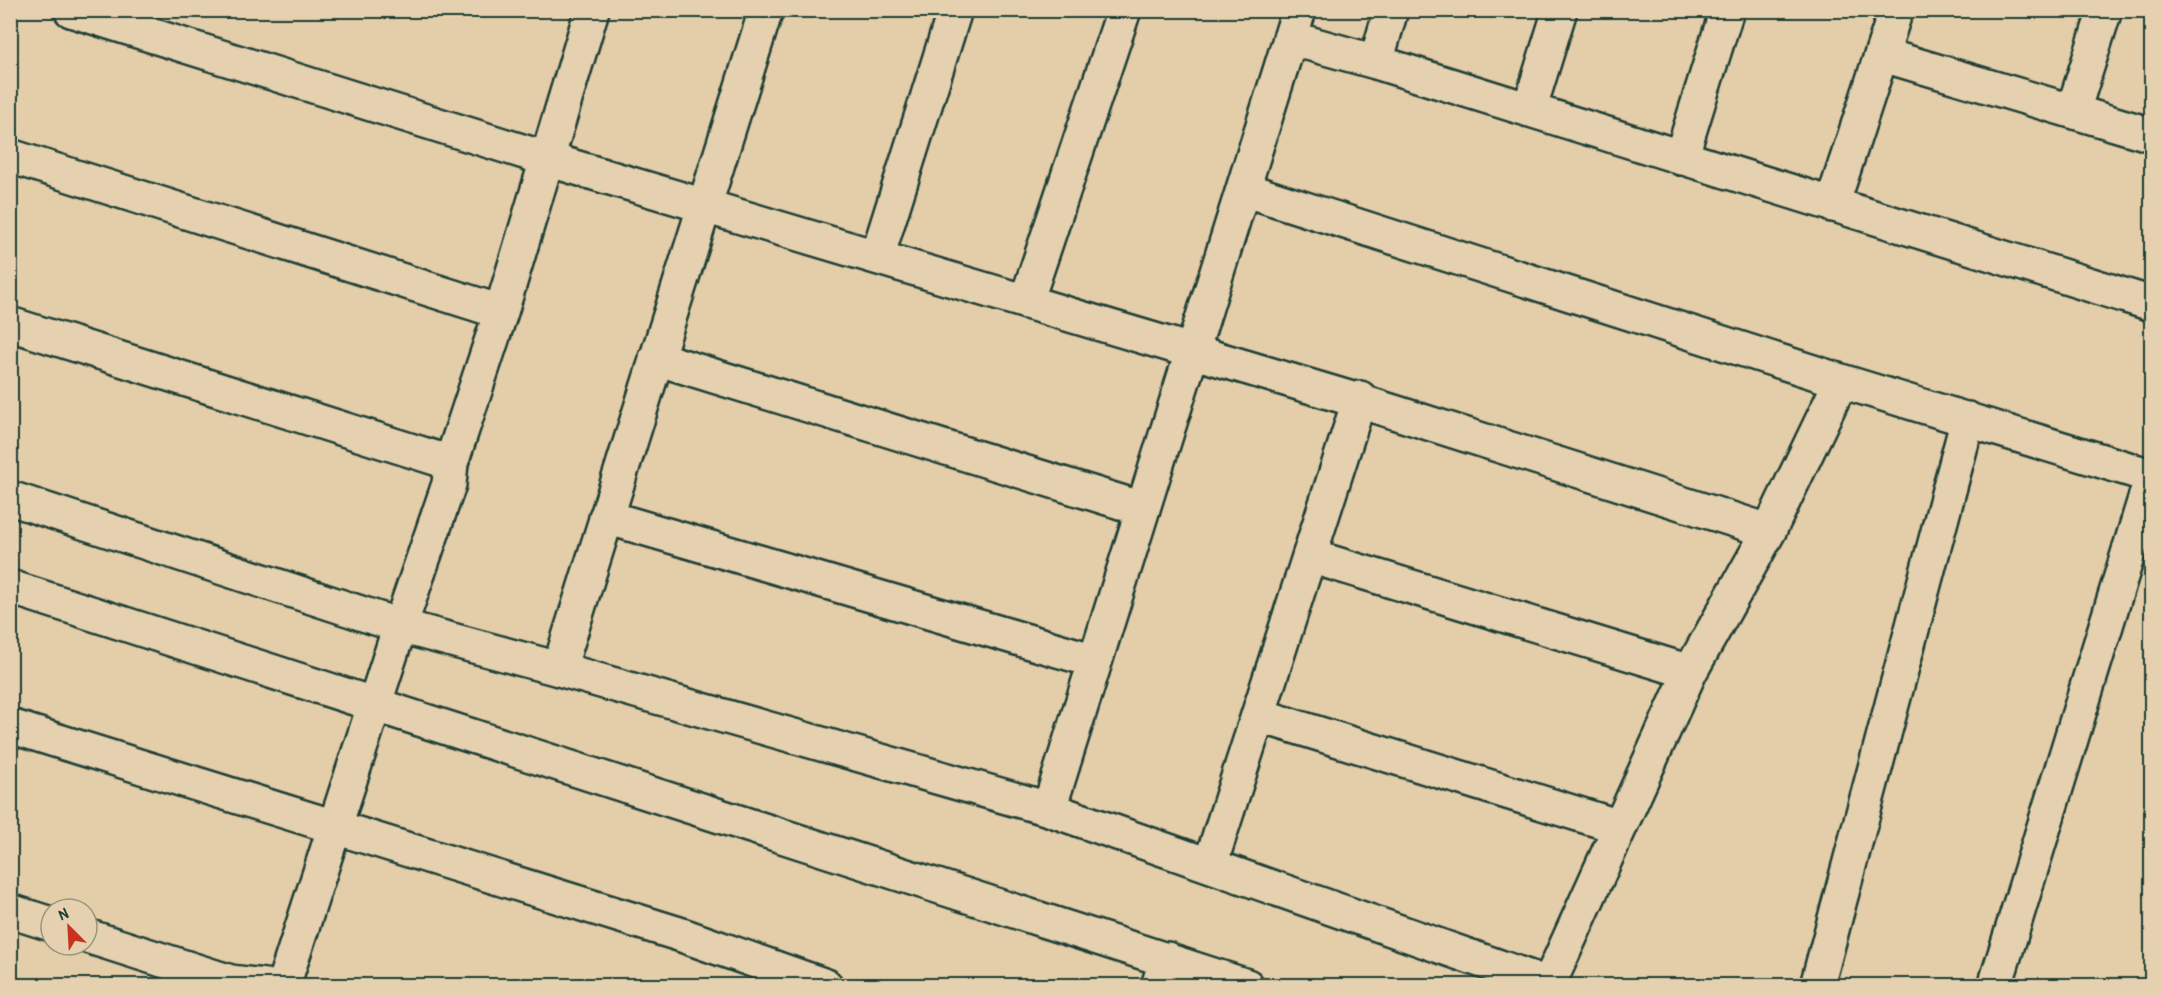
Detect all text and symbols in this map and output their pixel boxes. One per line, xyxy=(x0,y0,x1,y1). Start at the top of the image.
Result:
north arrow xyxy=(39,897,99,957)
text: N xyxy=(55,901,72,925)

